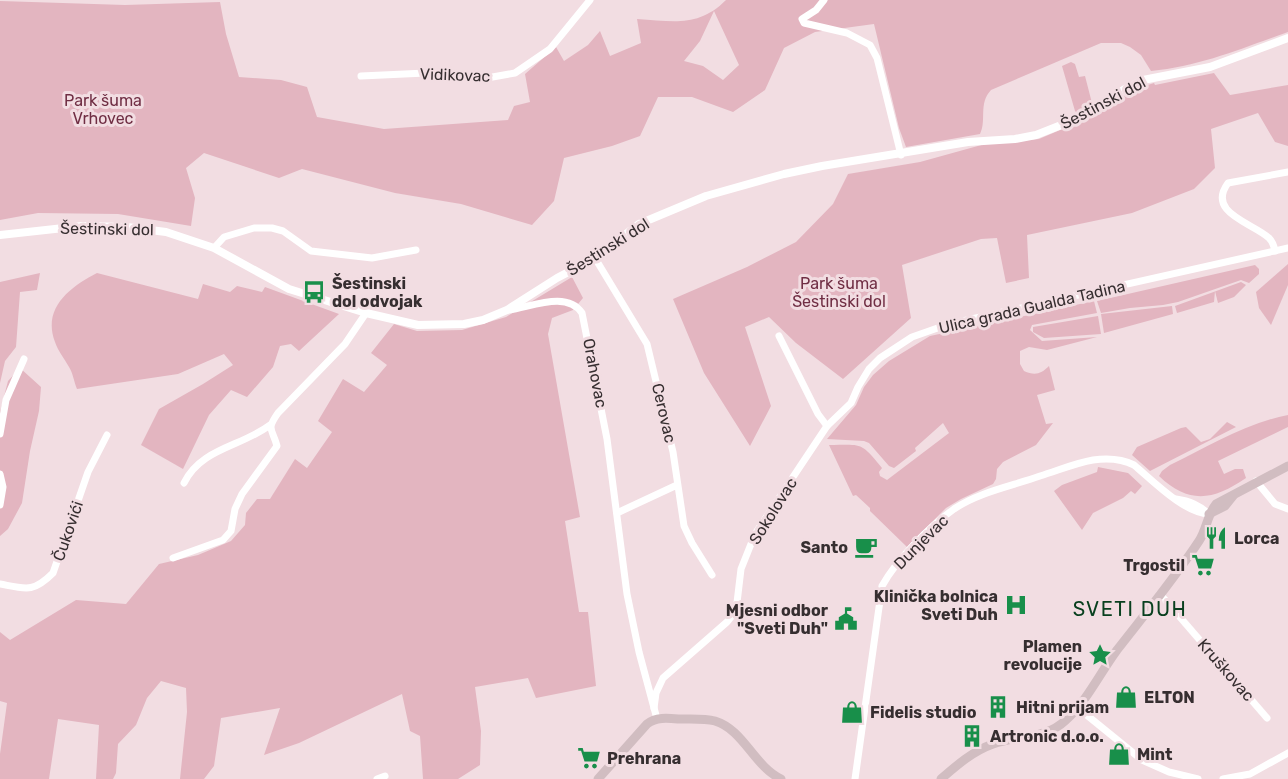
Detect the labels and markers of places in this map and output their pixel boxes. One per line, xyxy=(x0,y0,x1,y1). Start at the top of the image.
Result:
place label: Šestinski dol odvojak xyxy=(332,273,423,311)
bus stop icon: Šestinski dol odvojak xyxy=(301,279,327,305)
restaurant icon: Lorca xyxy=(1203,525,1229,551)
place label: Lorca xyxy=(1234,529,1279,548)
cafe icon: Santo xyxy=(853,534,879,560)
place label: Santo xyxy=(801,538,848,557)
supermarket icon: Trgostil xyxy=(1190,552,1216,578)
place label: Trgostil xyxy=(1123,556,1185,575)
place label: Klinička bolnica Sveti Duh xyxy=(874,587,998,624)
hospital icon: Klinička bolnica Sveti Duh xyxy=(1003,592,1029,618)
place label: Mjesni odbor "Sveti Duh" xyxy=(726,601,829,638)
public building icon: Mjesni odbor "Sveti Duh" xyxy=(833,606,859,632)
place label: Plamen revolucije xyxy=(1003,637,1082,674)
place icon: Plamen revolucije xyxy=(1087,642,1113,668)
shop icon: ELTON xyxy=(1113,684,1139,710)
place label: ELTON xyxy=(1144,688,1195,707)
building icon: Hitni prijam xyxy=(985,694,1011,720)
place label: Hitni prijam xyxy=(1016,698,1109,717)
shop icon: Fidelis studio xyxy=(839,699,865,725)
place label: Fidelis studio xyxy=(870,703,977,722)
building icon: Artronic d.o.o. xyxy=(959,723,985,749)
place label: Artronic d.o.o. xyxy=(990,727,1104,746)
shop icon: Mint xyxy=(1106,741,1132,767)
supermarket icon: Prehrana xyxy=(576,745,602,771)
place label: Mint xyxy=(1137,745,1173,764)
place label: Prehrana xyxy=(607,749,681,768)

